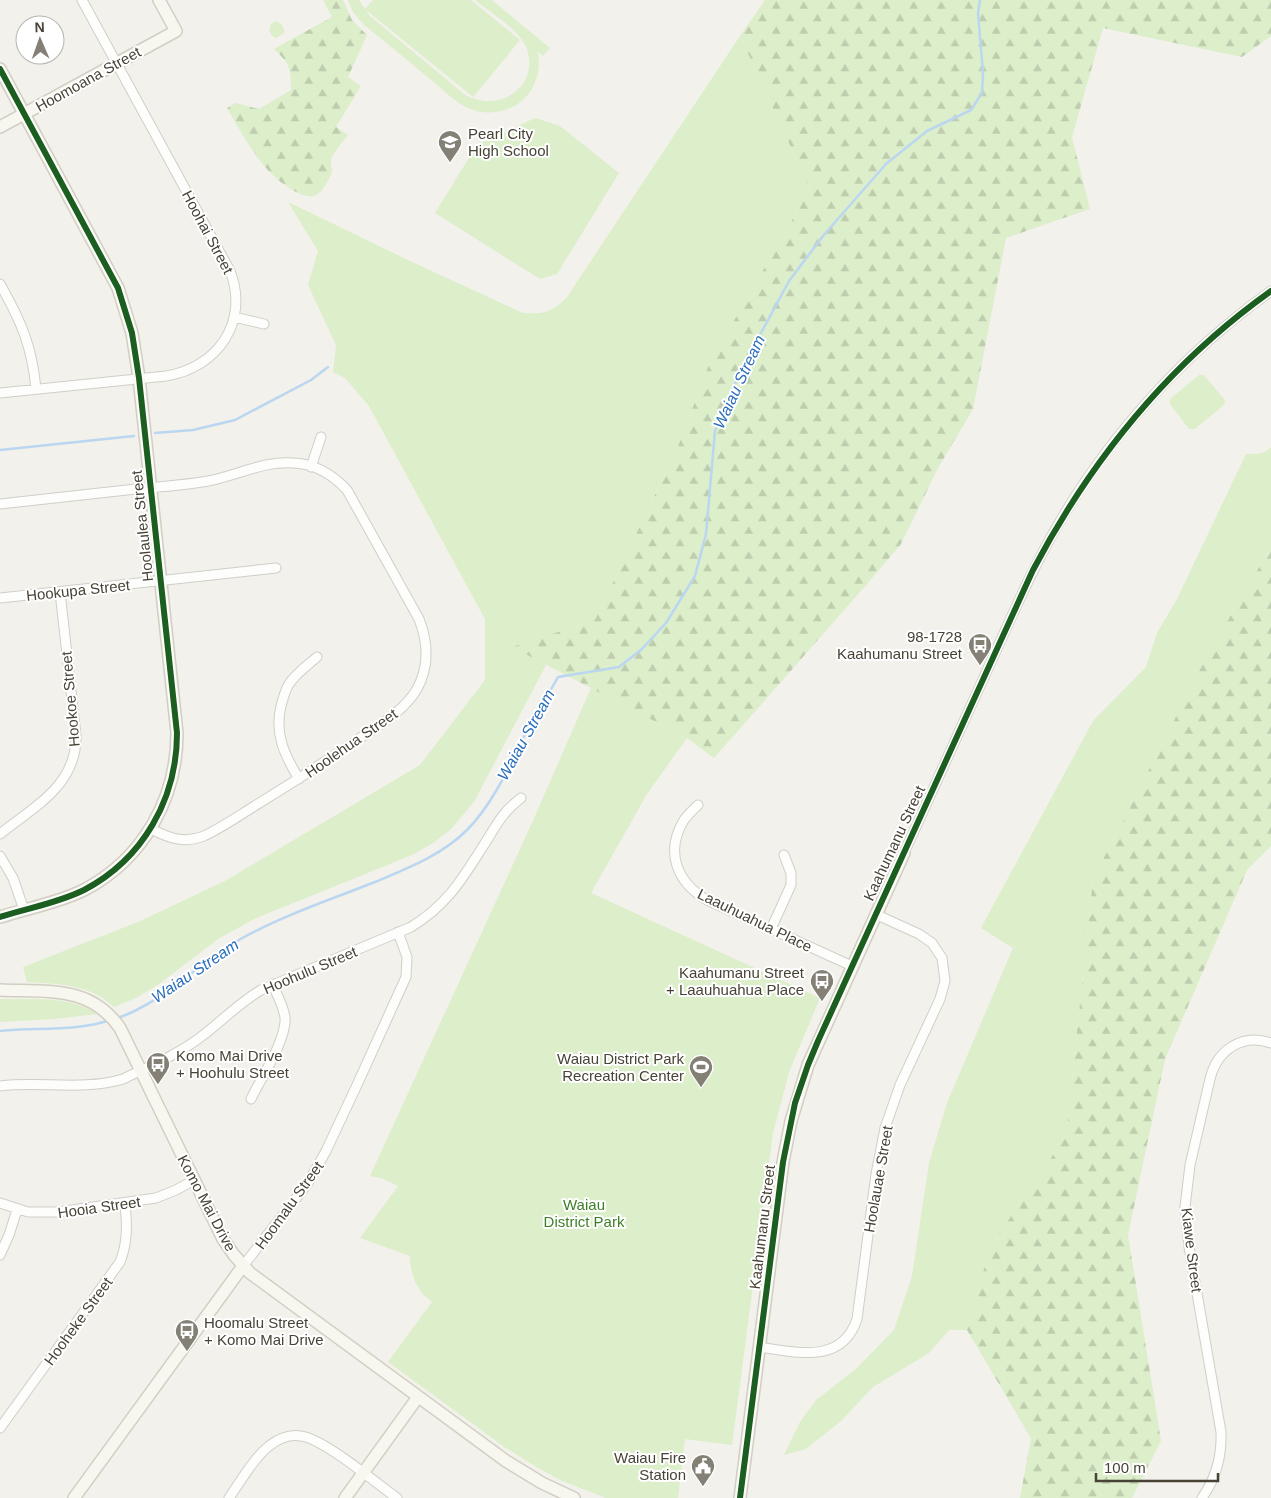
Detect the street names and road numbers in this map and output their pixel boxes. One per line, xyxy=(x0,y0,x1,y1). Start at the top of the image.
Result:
street label: Hoomoana Street xyxy=(32,43,144,115)
street label: Hoohai Street xyxy=(179,188,237,277)
street label: Hoolaulea Street xyxy=(128,469,156,582)
street label: Hookupa Street xyxy=(25,576,132,604)
street label: Hookoe Street xyxy=(57,650,83,748)
street label: Hoolehua Street xyxy=(302,704,401,781)
street label: Kaahumanu Street xyxy=(860,782,928,903)
street label: Laauhuahua Place xyxy=(695,885,815,955)
street label: Hoohulu Street xyxy=(261,942,360,997)
street label: Hoolauae Street xyxy=(860,1123,896,1234)
street label: Komo Mai Drive xyxy=(174,1152,240,1254)
street label: Hoomalu Street xyxy=(251,1157,327,1252)
street label: Kaahumanu Street xyxy=(746,1163,778,1290)
street label: Hooia Street xyxy=(57,1193,142,1221)
street label: Kiawe Street xyxy=(1178,1207,1206,1294)
street label: Hooheke Street xyxy=(40,1273,116,1368)

